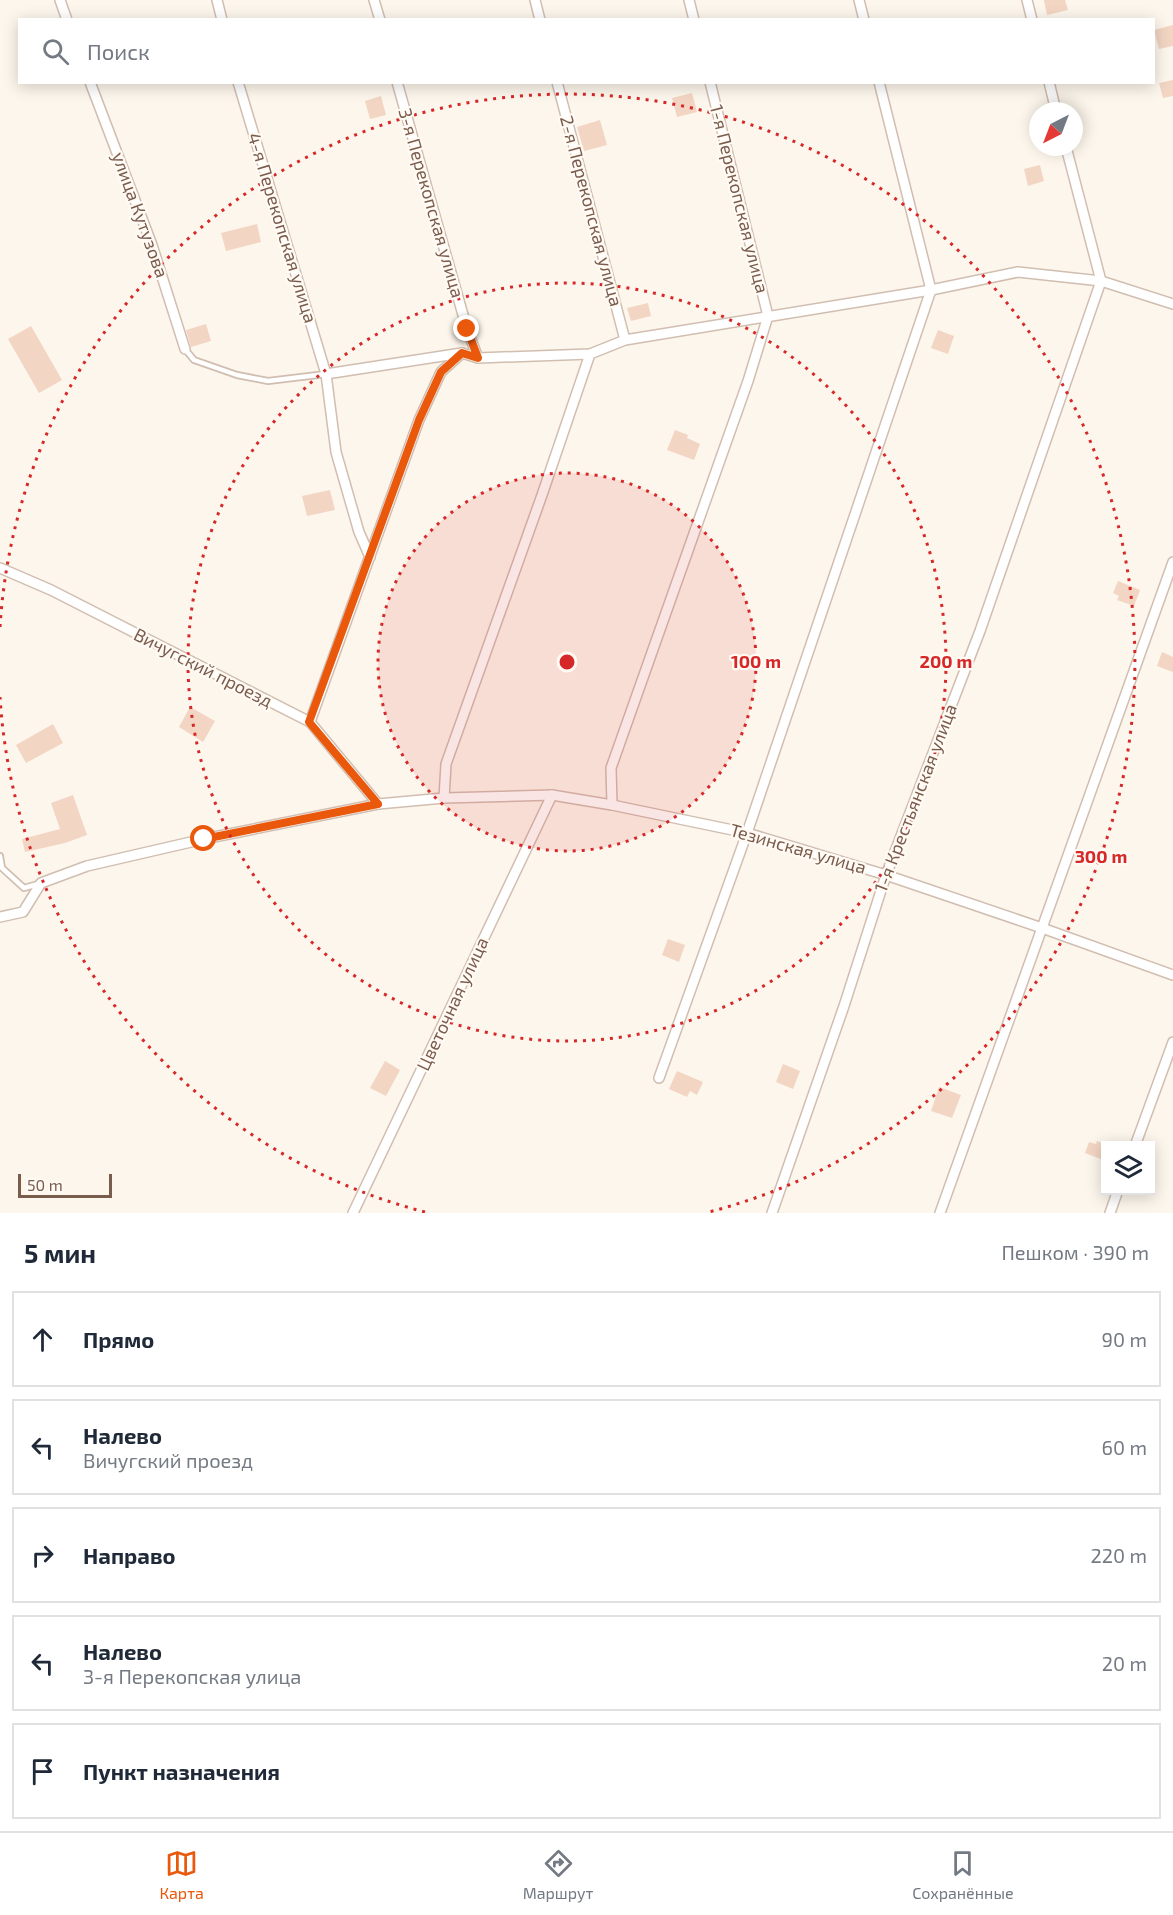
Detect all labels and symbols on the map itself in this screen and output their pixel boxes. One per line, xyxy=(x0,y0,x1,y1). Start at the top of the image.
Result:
street label: 1-я Перекопская улица xyxy=(706,102,774,295)
north arrow xyxy=(1029,102,1083,156)
street label: 3-я Перекопская улица xyxy=(394,105,470,300)
street label: 2-я Перекопская улица xyxy=(556,113,628,309)
street label: 4-я Перекопская улица xyxy=(244,130,322,325)
street label: улица Кутузова xyxy=(108,149,174,280)
route end xyxy=(453,315,479,341)
street label: Вичугский проезд xyxy=(130,623,277,712)
text: 100 m xyxy=(731,650,781,672)
text: 200 m xyxy=(920,650,972,672)
centre of rings xyxy=(557,652,577,672)
street label: 1-я Крестьянская улица xyxy=(869,700,961,895)
street label: Тезинская улица xyxy=(728,818,869,878)
route start xyxy=(190,825,216,851)
text: 300 m xyxy=(1075,845,1127,867)
street label: Цветочная улица xyxy=(412,933,493,1074)
scale bar xyxy=(18,1171,112,1198)

